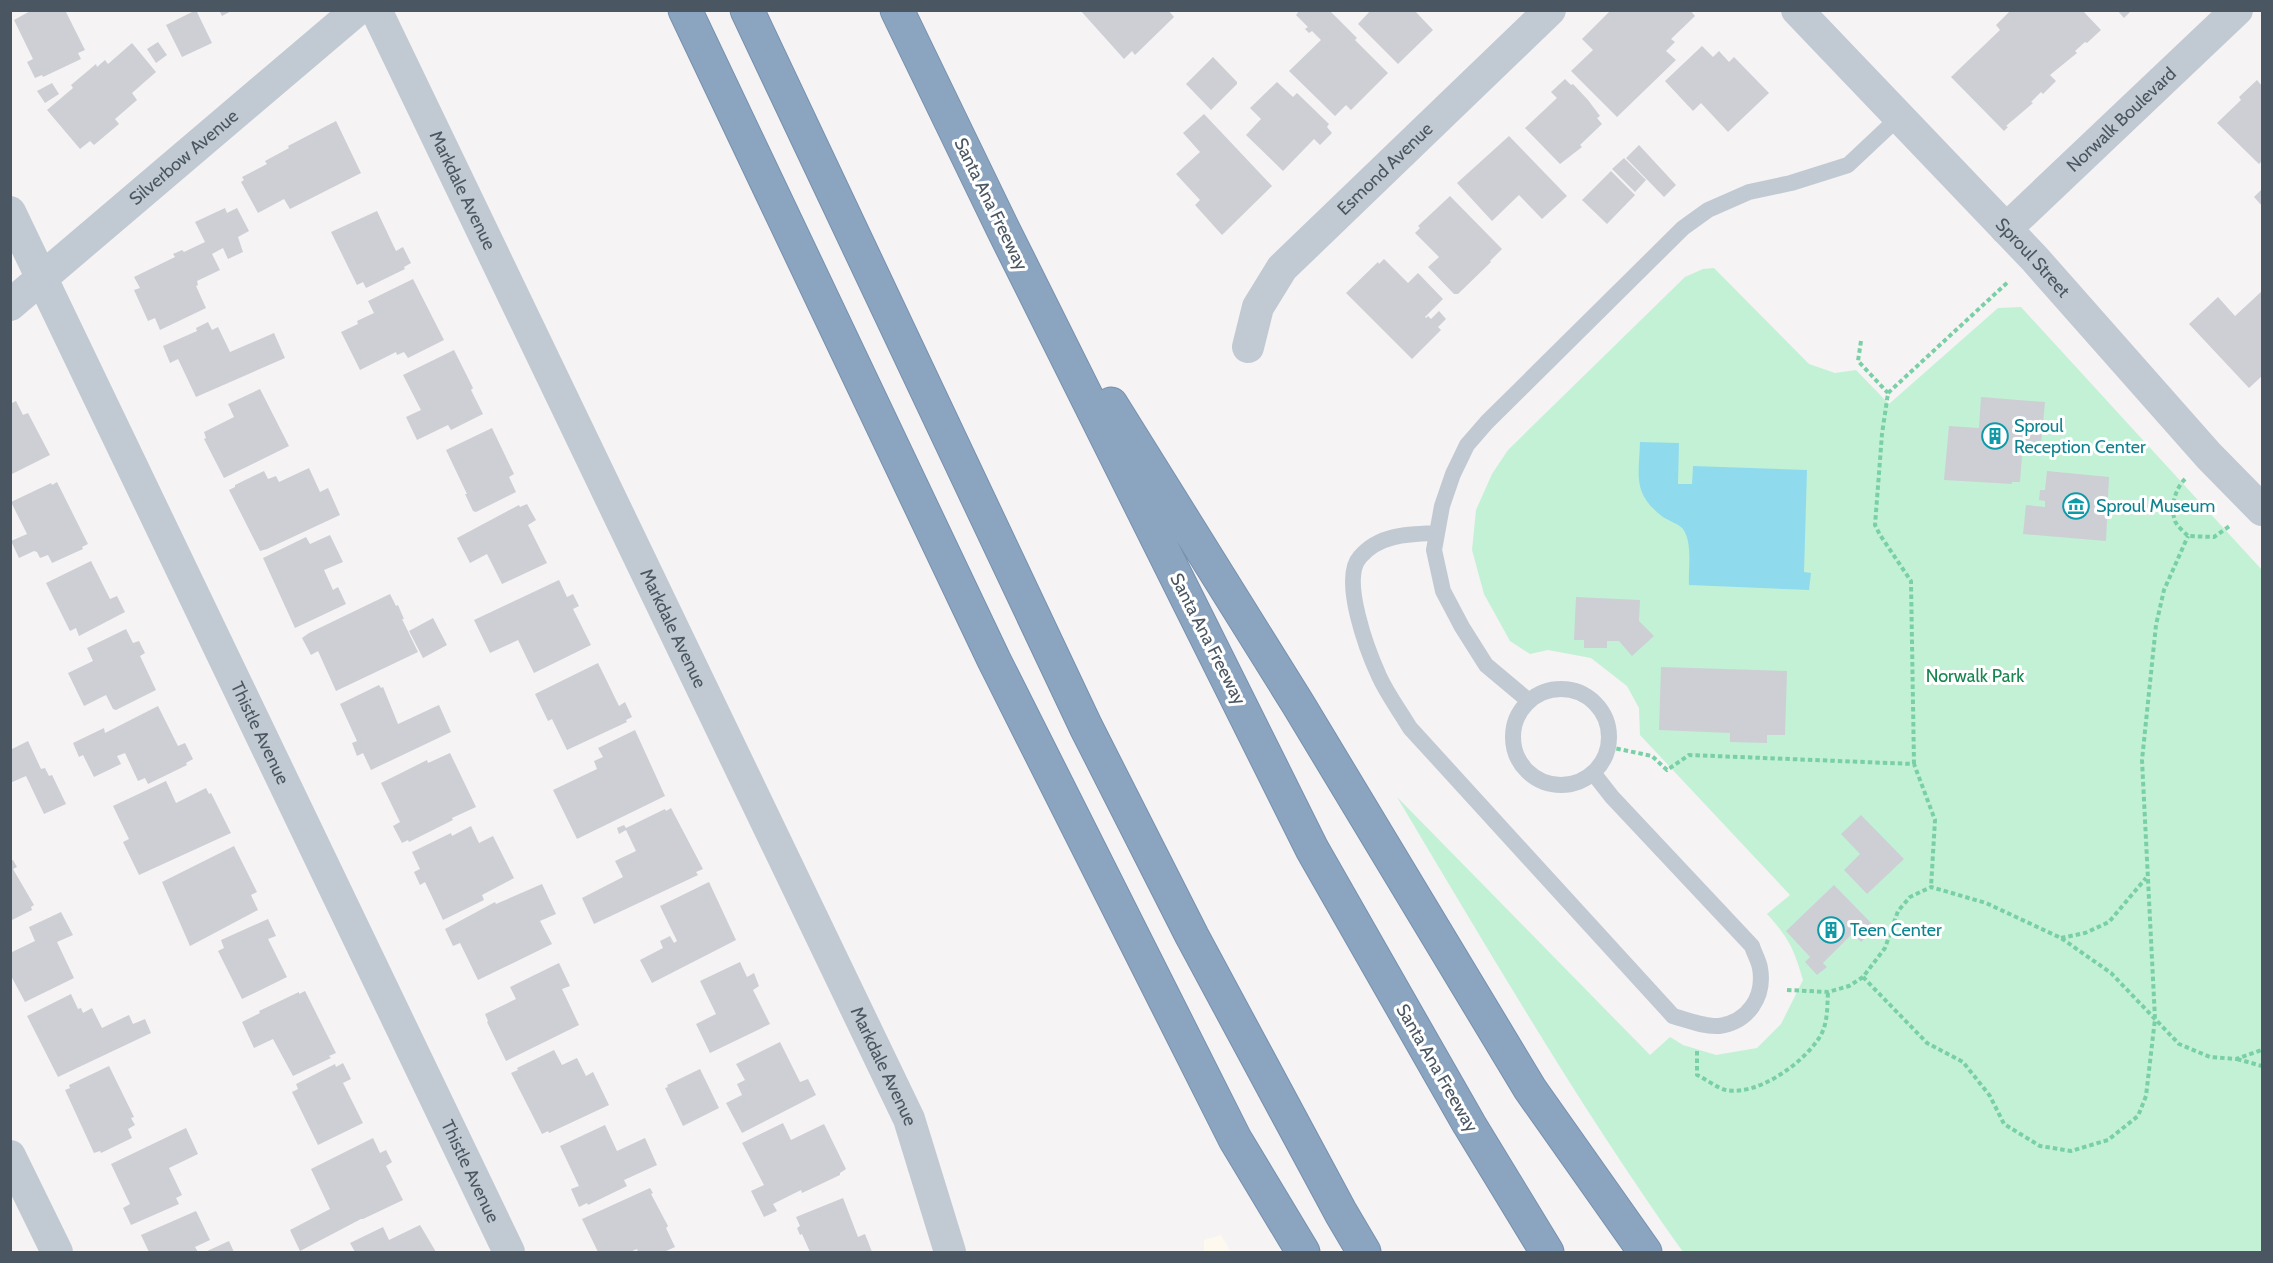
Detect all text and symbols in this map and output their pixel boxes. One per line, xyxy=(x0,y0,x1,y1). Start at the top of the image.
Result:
street label: Norwalk Boulevard xyxy=(2062,63,2181,177)
street label: Silverbow Avenue xyxy=(125,105,243,210)
street label: Esmond Avenue xyxy=(1333,118,1437,220)
street label: Markdale Avenue xyxy=(425,127,501,253)
street label: Santa Ana Freeway xyxy=(949,134,1033,274)
street label: Sproul Street xyxy=(1991,214,2075,302)
place label: Sproul Reception Center xyxy=(2014,415,2146,458)
building icon: Sproul Reception Center xyxy=(1980,421,2010,451)
museum icon: Sproul Museum xyxy=(2061,491,2091,521)
place label: Sproul Museum xyxy=(2096,495,2215,517)
street label: Markdale Avenue xyxy=(635,565,711,692)
street label: Santa Ana Freeway xyxy=(1165,570,1251,708)
park label: Norwalk Park xyxy=(1926,665,2025,687)
street label: Thistle Avenue xyxy=(226,678,294,788)
building icon: Teen Center xyxy=(1816,915,1846,945)
place label: Teen Center xyxy=(1850,919,1942,941)
street label: Santa Ana Freeway xyxy=(1391,1000,1483,1136)
street label: Markdale Avenue xyxy=(846,1003,921,1128)
street label: Thistle Avenue xyxy=(436,1116,504,1226)

